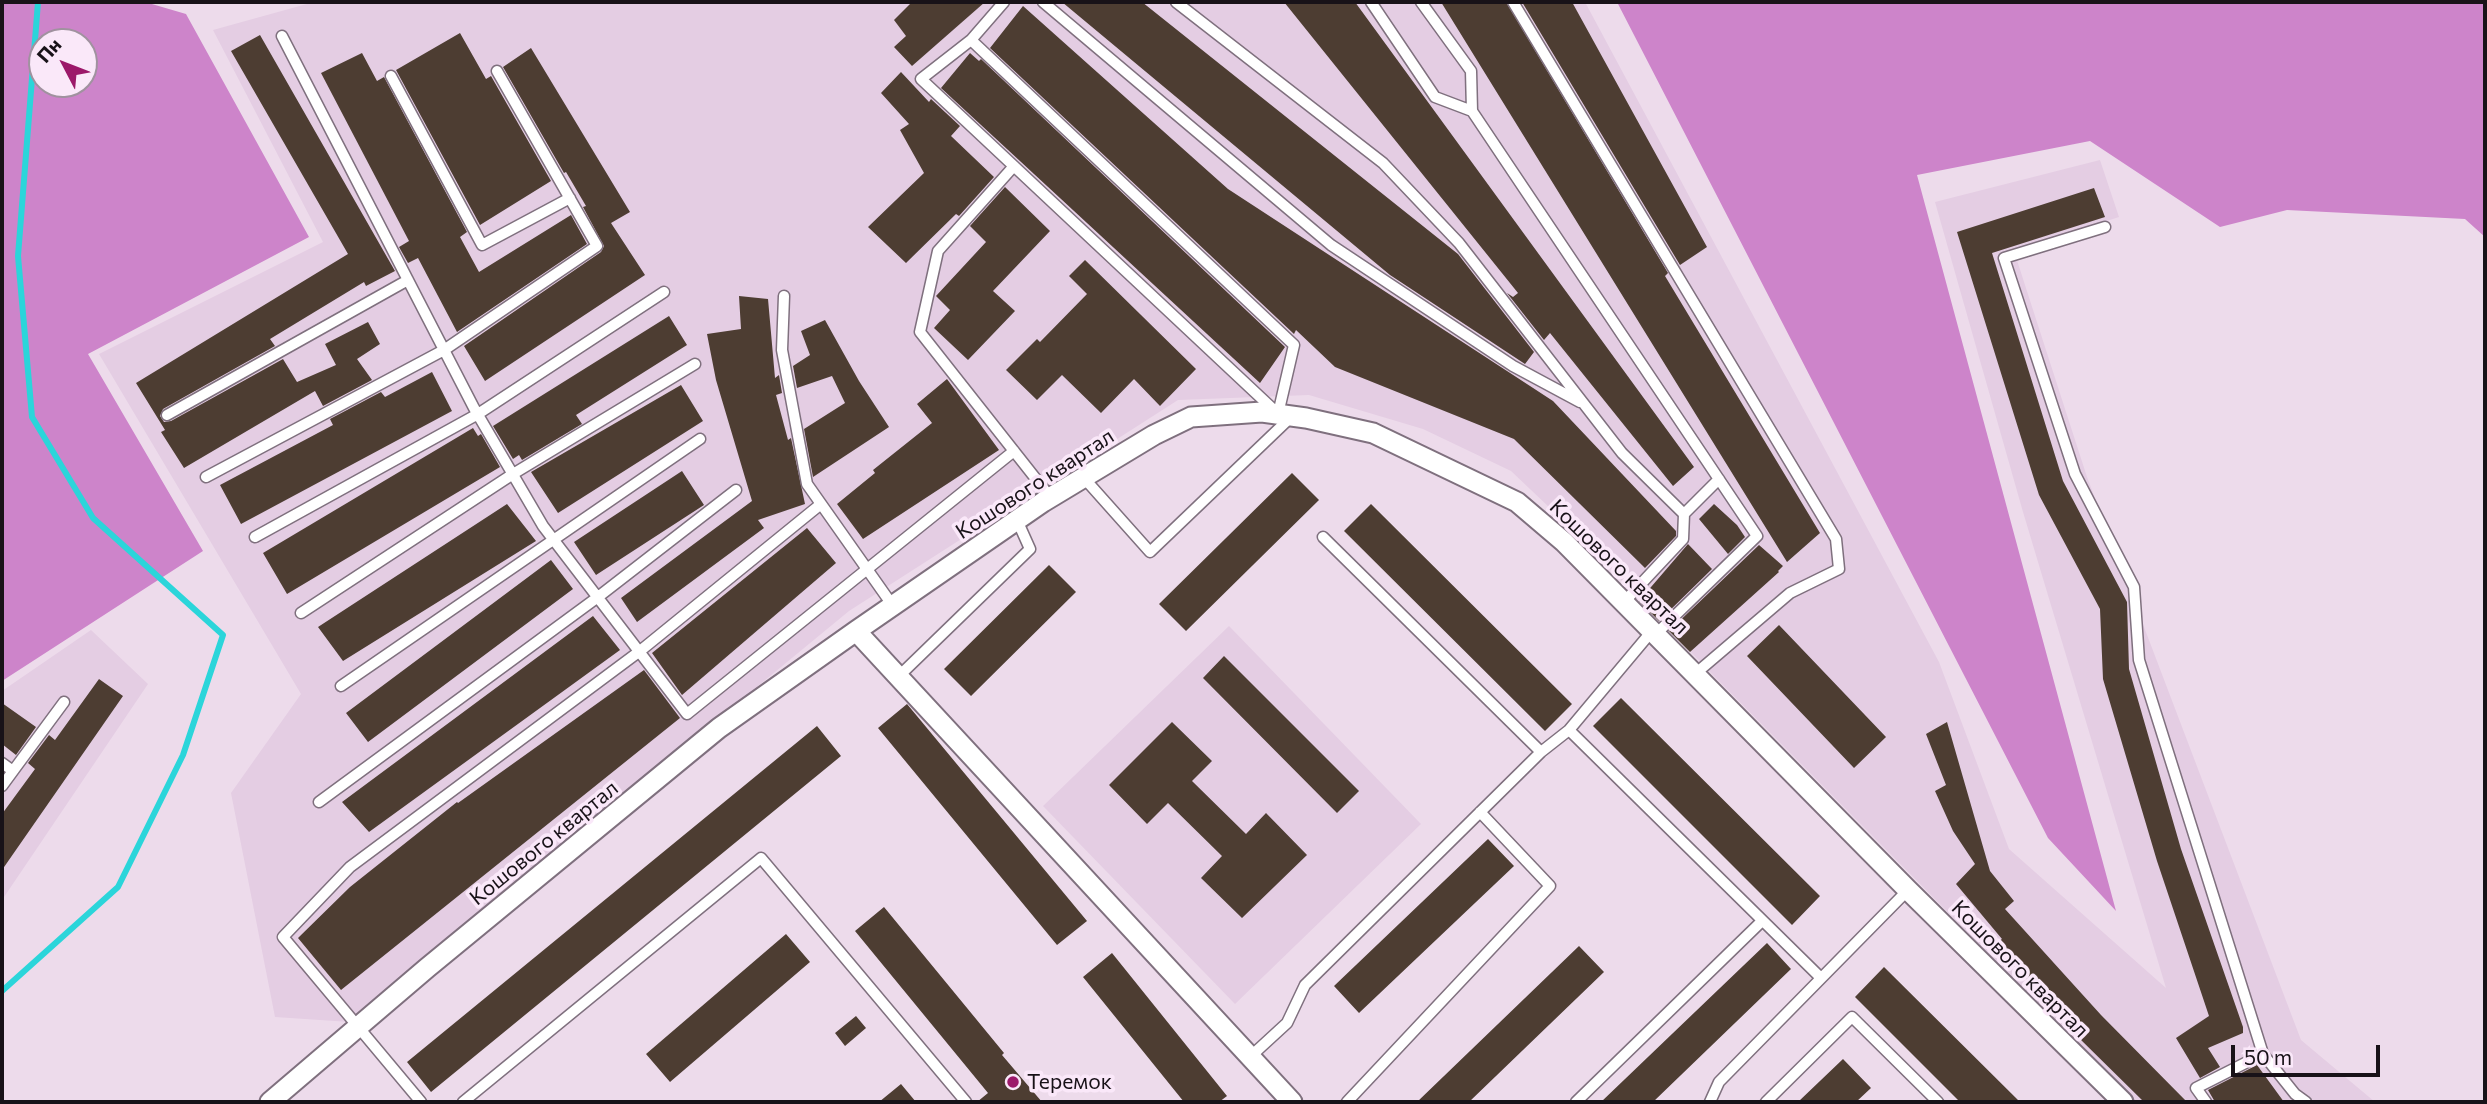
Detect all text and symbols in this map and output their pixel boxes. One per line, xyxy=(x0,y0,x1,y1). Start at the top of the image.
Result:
north arrow xyxy=(28,28,98,98)
text: Пн xyxy=(32,33,65,67)
street label: Кошового квартал xyxy=(951,423,1119,545)
street label: Кошового квартал xyxy=(1544,494,1694,640)
street label: Кошового квартал xyxy=(465,775,623,911)
street label: Кошового квартал xyxy=(1946,895,2094,1043)
scale bar xyxy=(2235,1030,2384,1074)
text: 50 m xyxy=(2244,1044,2292,1069)
place label: Теремок xyxy=(1027,1069,1112,1095)
marker: Теремок xyxy=(1005,1074,1021,1090)

